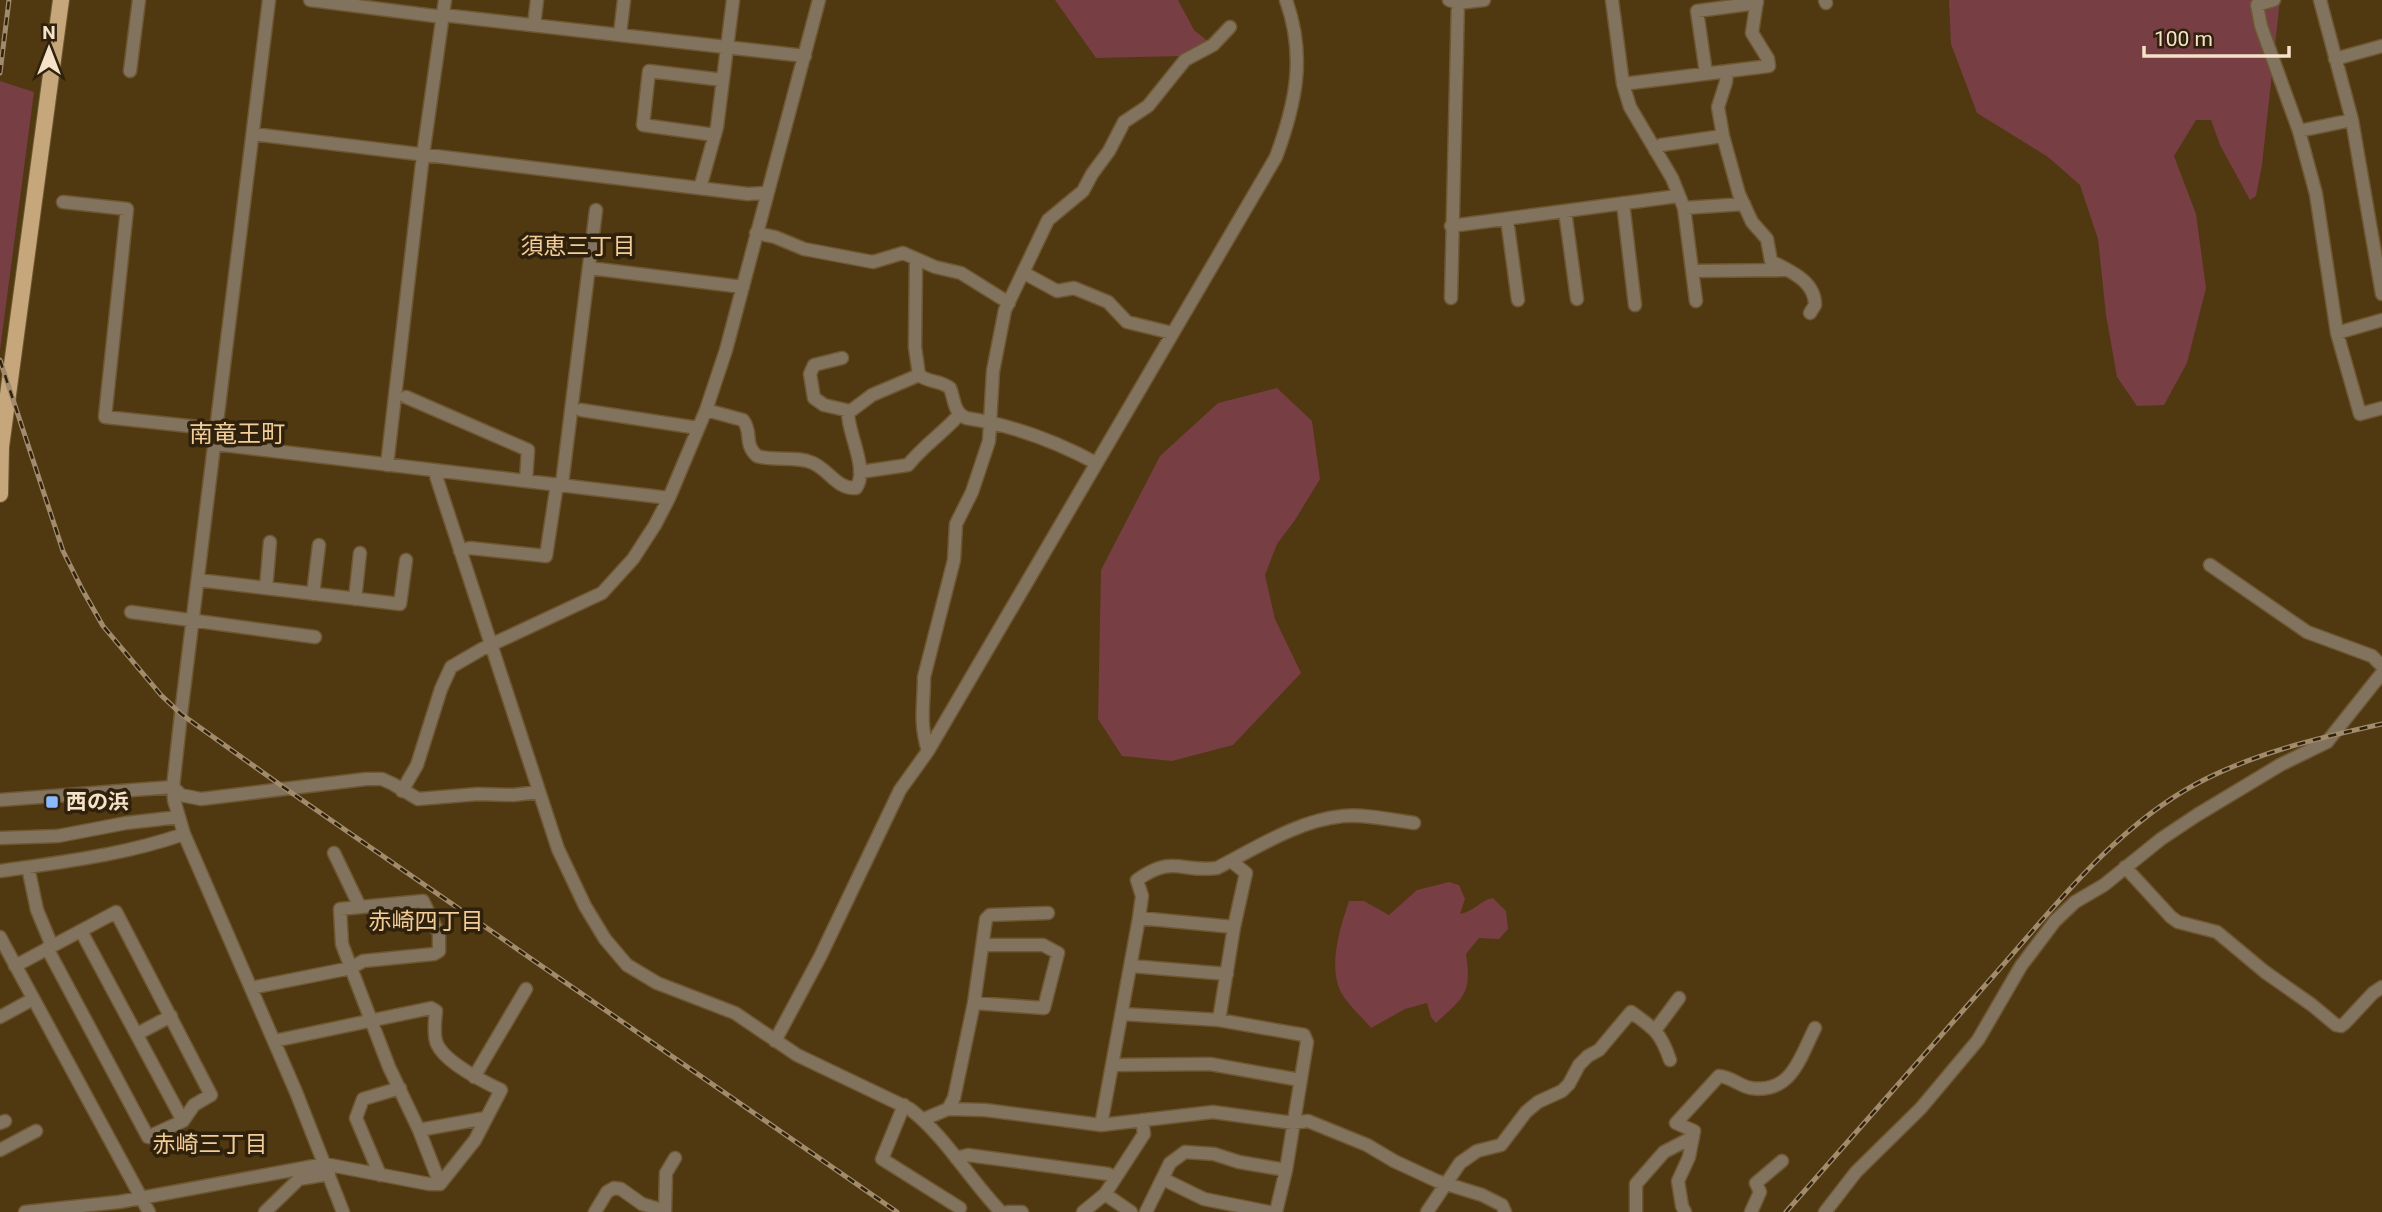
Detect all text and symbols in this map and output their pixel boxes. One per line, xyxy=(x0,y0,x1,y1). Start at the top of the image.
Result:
north arrow xyxy=(14,14,84,84)
scale bar xyxy=(2144,14,2289,58)
text: N xyxy=(42,21,56,44)
text: 100 m xyxy=(2154,27,2213,51)
district label: 須恵三丁目 xyxy=(521,233,636,260)
district label: 南竜王町 xyxy=(189,420,285,448)
place label: 西の浜 xyxy=(66,790,129,814)
marker: 西の浜 xyxy=(44,794,60,810)
district label: 赤崎四丁目 xyxy=(369,908,484,935)
district label: 赤崎三丁目 xyxy=(153,1131,268,1158)

